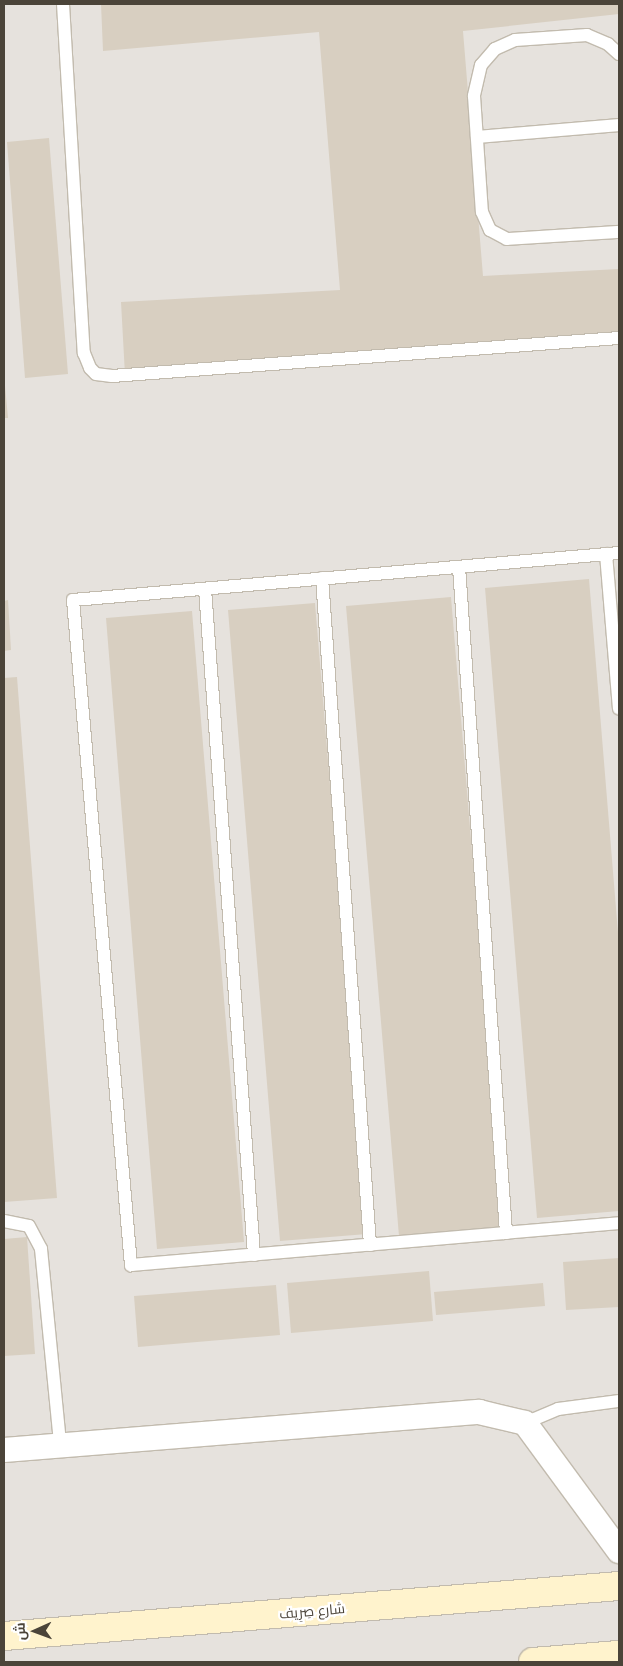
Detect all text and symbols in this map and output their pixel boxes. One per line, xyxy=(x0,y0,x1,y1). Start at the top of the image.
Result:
street label: شارع صِرِيف xyxy=(279,1600,345,1622)
north arrow xyxy=(10,1606,60,1656)
text: ش xyxy=(11,1622,29,1641)

